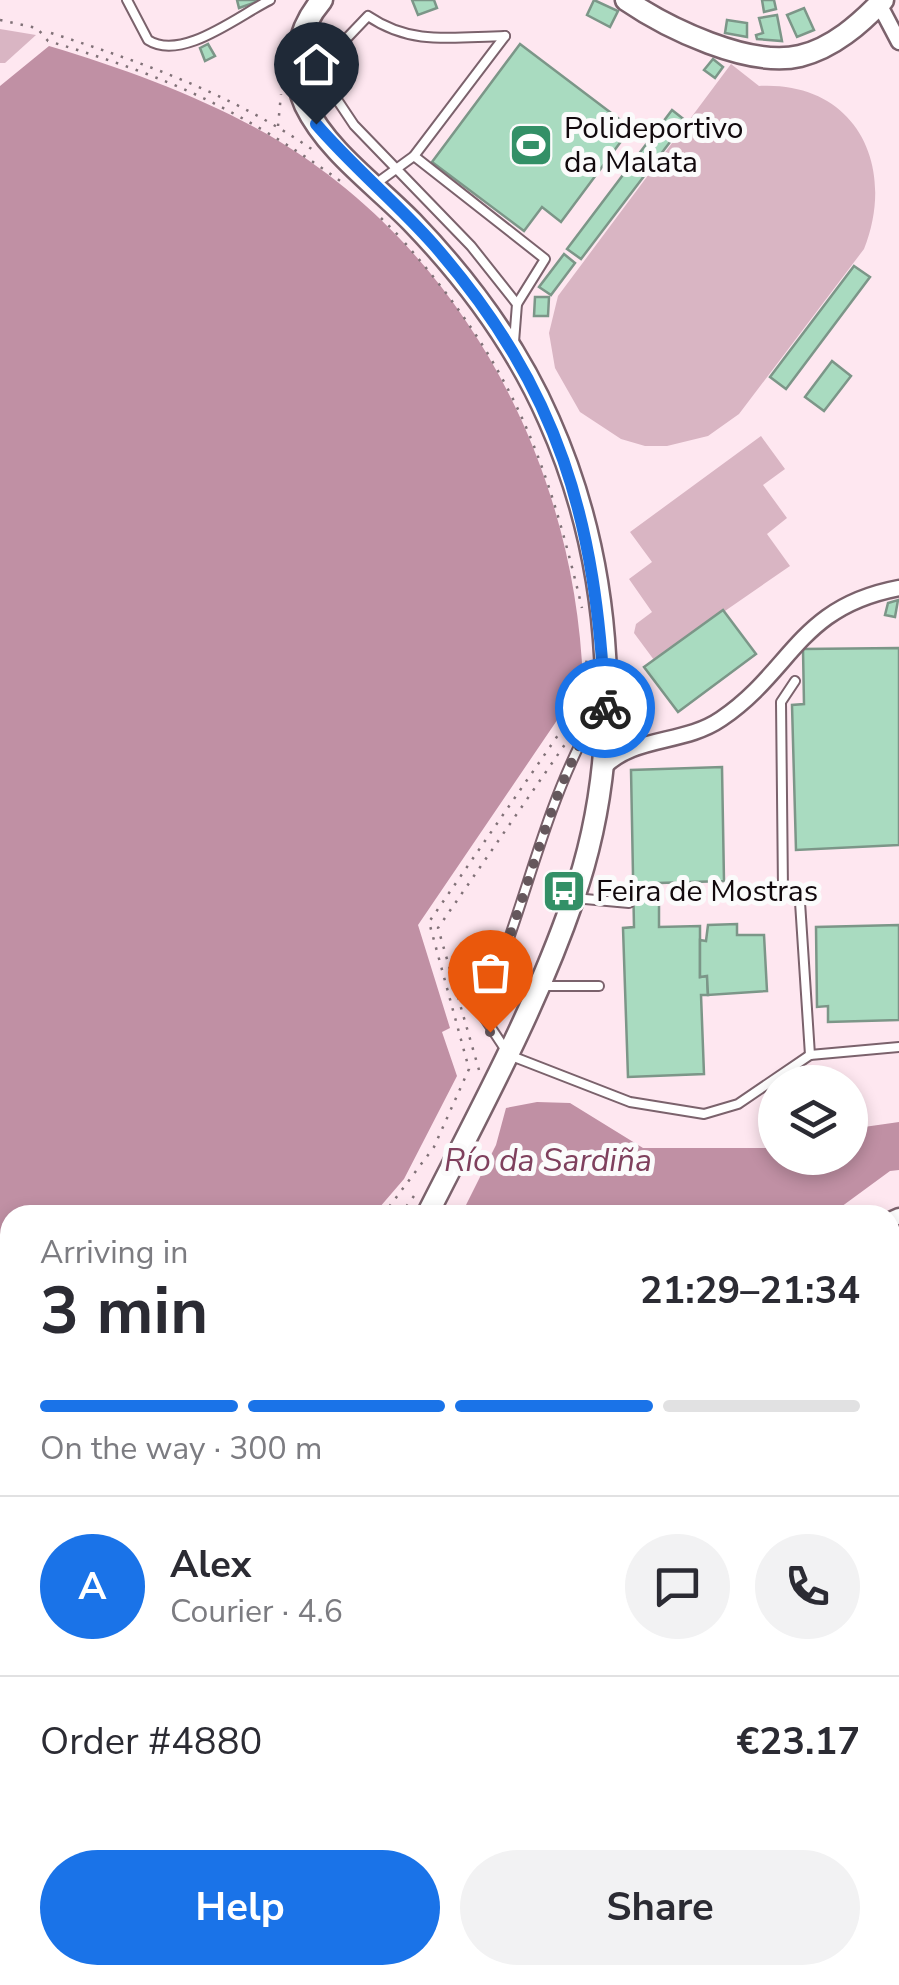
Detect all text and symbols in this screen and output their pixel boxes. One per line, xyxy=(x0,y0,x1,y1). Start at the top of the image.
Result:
pin xyxy=(274,22,359,125)
icon: home xyxy=(289,37,344,92)
place label: Polideportivo da Malata xyxy=(564,108,743,183)
sports icon: Polideportivo da Malata xyxy=(508,122,554,168)
courier xyxy=(555,658,655,758)
icon: bike xyxy=(578,681,633,736)
bus stop icon: Feira de Mostras xyxy=(541,868,587,914)
place label: Feira de Mostras xyxy=(596,871,818,912)
pin xyxy=(448,930,533,1033)
icon: bag xyxy=(463,945,518,1000)
map controls xyxy=(758,1065,868,1175)
button: layers xyxy=(758,1065,868,1175)
water label: Río da Sardiña xyxy=(444,1139,652,1182)
text: Arriving in xyxy=(40,1231,188,1274)
text: 21:29–21:34 xyxy=(640,1265,860,1316)
text: 3 min xyxy=(40,1267,208,1356)
text: On the way · 300 m xyxy=(40,1427,322,1470)
button: chat xyxy=(625,1534,730,1639)
button: phone xyxy=(755,1534,860,1639)
text: Alex xyxy=(170,1539,251,1590)
text: A xyxy=(78,1561,107,1612)
text: Courier · 4.6 xyxy=(170,1590,343,1633)
text: Order #4880 xyxy=(40,1716,262,1767)
text: €23.17 xyxy=(737,1716,860,1767)
button: Help xyxy=(40,1850,440,1965)
button: Share xyxy=(460,1850,860,1965)

